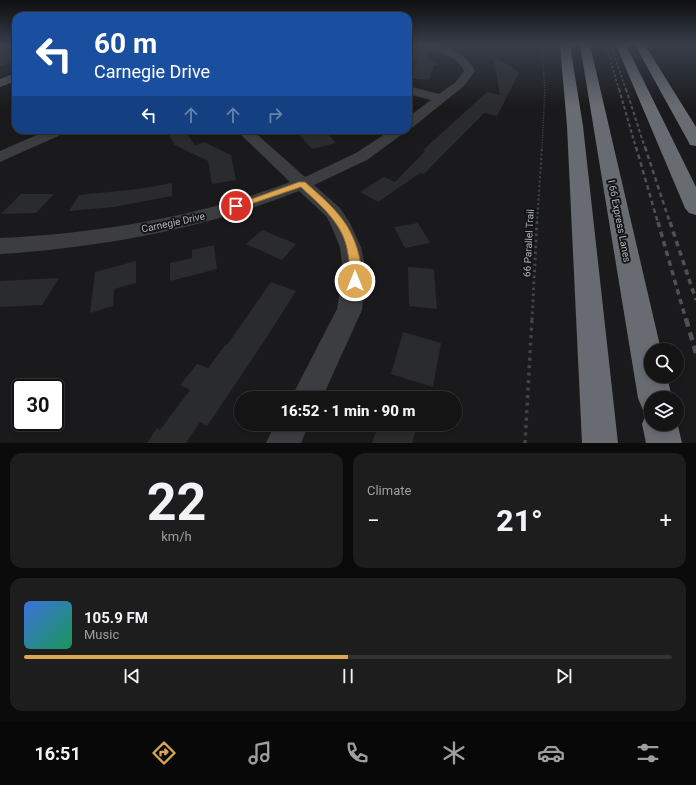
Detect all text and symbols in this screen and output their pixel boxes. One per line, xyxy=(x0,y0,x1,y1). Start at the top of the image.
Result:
text: 60 m xyxy=(94,27,157,60)
icon: left xyxy=(28,28,80,80)
text: Carnegie Drive xyxy=(94,61,210,82)
icon: left xyxy=(138,104,160,126)
icon: ahead xyxy=(180,104,202,126)
icon: ahead xyxy=(222,104,244,126)
icon: right xyxy=(264,104,286,126)
street label: I 66 Express Lanes xyxy=(606,179,633,263)
pin xyxy=(219,189,253,223)
icon: arrive xyxy=(225,195,247,217)
street label: 66 Parallel Trail xyxy=(521,209,536,277)
street label: Carnegie Drive xyxy=(140,210,206,235)
position arrow xyxy=(334,260,376,302)
map controls xyxy=(644,343,684,431)
button: search xyxy=(644,343,684,383)
speed limit sign: 30 xyxy=(12,379,64,431)
button: layers xyxy=(644,391,684,431)
text: 16:52 · 1 min · 90 m xyxy=(280,402,416,420)
text: 22 xyxy=(147,472,206,533)
text: Climate xyxy=(367,483,411,498)
text: 21° xyxy=(496,503,543,538)
text: − xyxy=(367,508,380,533)
text: + xyxy=(660,508,672,533)
text: km/h xyxy=(161,529,192,544)
text: 105.9 FM xyxy=(84,609,148,627)
text: Music xyxy=(84,627,119,642)
icon: previous xyxy=(121,665,143,687)
icon: pause xyxy=(337,665,359,687)
icon: next xyxy=(553,665,575,687)
icon: directions xyxy=(150,739,178,767)
icon: music xyxy=(246,739,274,767)
icon: phone xyxy=(343,739,371,767)
icon: climate xyxy=(440,739,468,767)
icon: car xyxy=(537,739,565,767)
icon: filters xyxy=(634,739,662,767)
text: 16:51 xyxy=(34,743,81,764)

